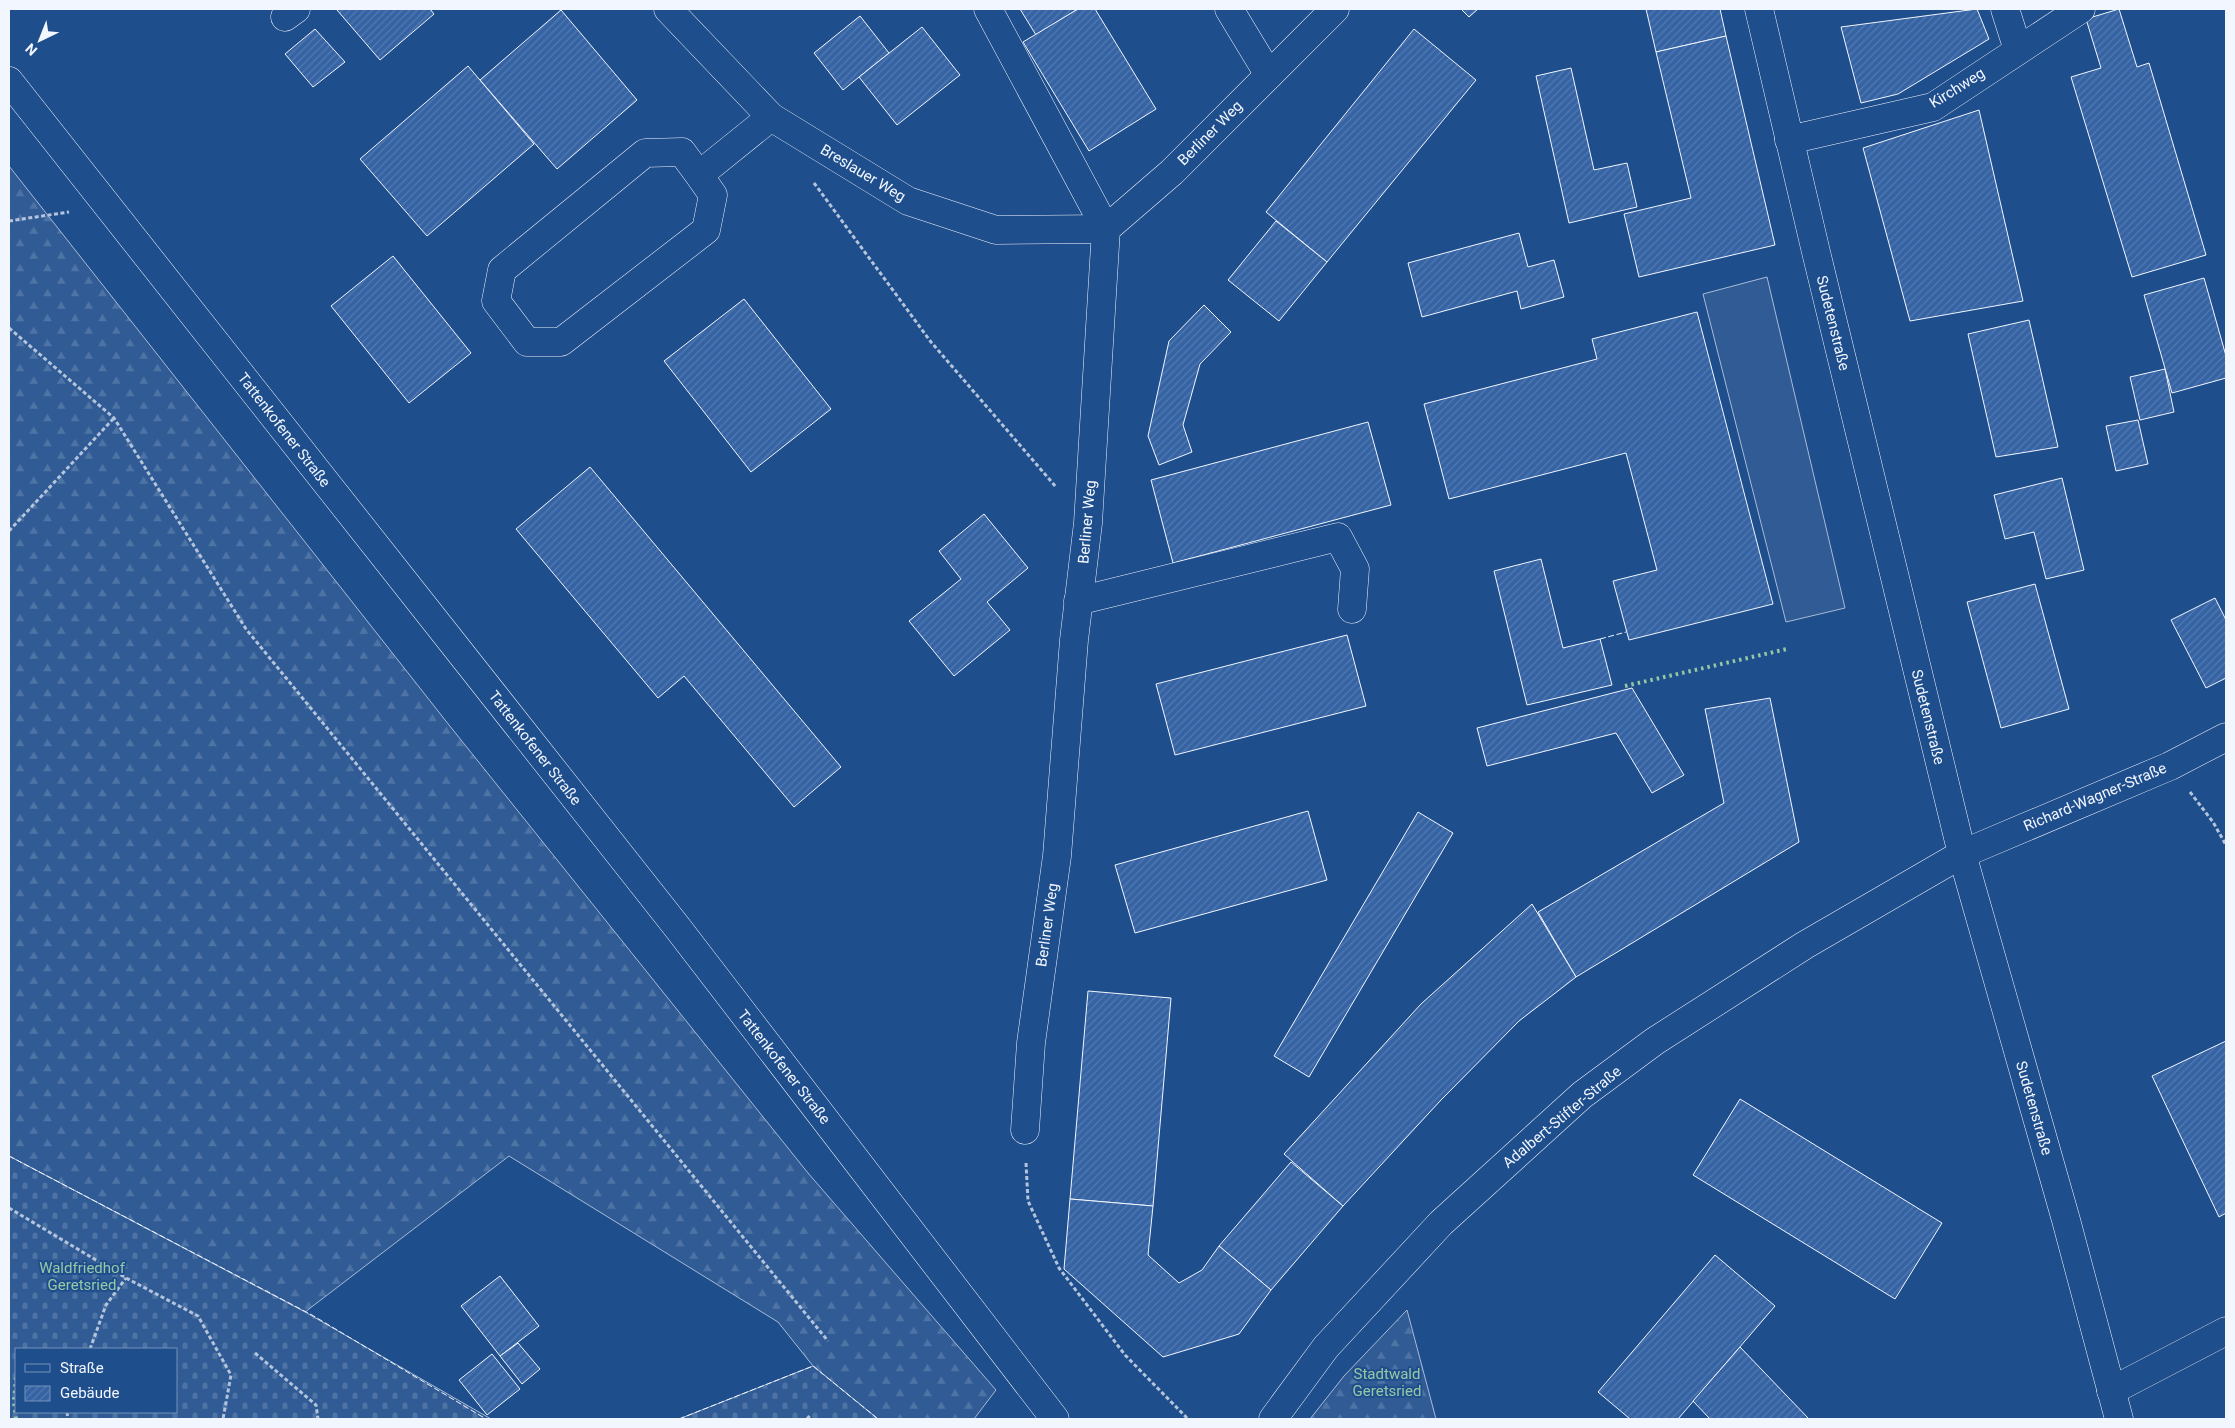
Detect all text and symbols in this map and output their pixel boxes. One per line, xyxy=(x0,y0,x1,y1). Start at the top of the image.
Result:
north arrow xyxy=(15,15,65,65)
text: N xyxy=(22,40,40,59)
street label: Kirchweg xyxy=(1926,64,1988,112)
street label: Berliner Weg xyxy=(1174,97,1246,169)
street label: Breslauer Weg xyxy=(817,140,909,206)
street label: Sudetenstraße xyxy=(1813,274,1854,372)
street label: Tattenkofener Straße xyxy=(234,369,334,491)
street label: Berliner Weg xyxy=(1074,479,1100,565)
street label: Sudetenstraße xyxy=(1908,668,1949,766)
street label: Tattenkofener Straße xyxy=(485,687,585,809)
street label: Richard-Wagner-Straße xyxy=(2021,759,2169,835)
street label: Berliner Weg xyxy=(1032,882,1062,968)
street label: Tattenkofener Straße xyxy=(734,1006,834,1128)
street label: Sudetenstraße xyxy=(2012,1059,2056,1157)
street label: Adalbert-Stifter-Straße xyxy=(1499,1062,1625,1172)
park label: Waldfriedhof Geretsried xyxy=(39,1259,126,1294)
legend xyxy=(15,1348,178,1413)
text: Straße xyxy=(60,1359,104,1377)
park label: Stadtwald Geretsried xyxy=(1353,1365,1421,1400)
text: Gebäude xyxy=(60,1384,119,1402)

